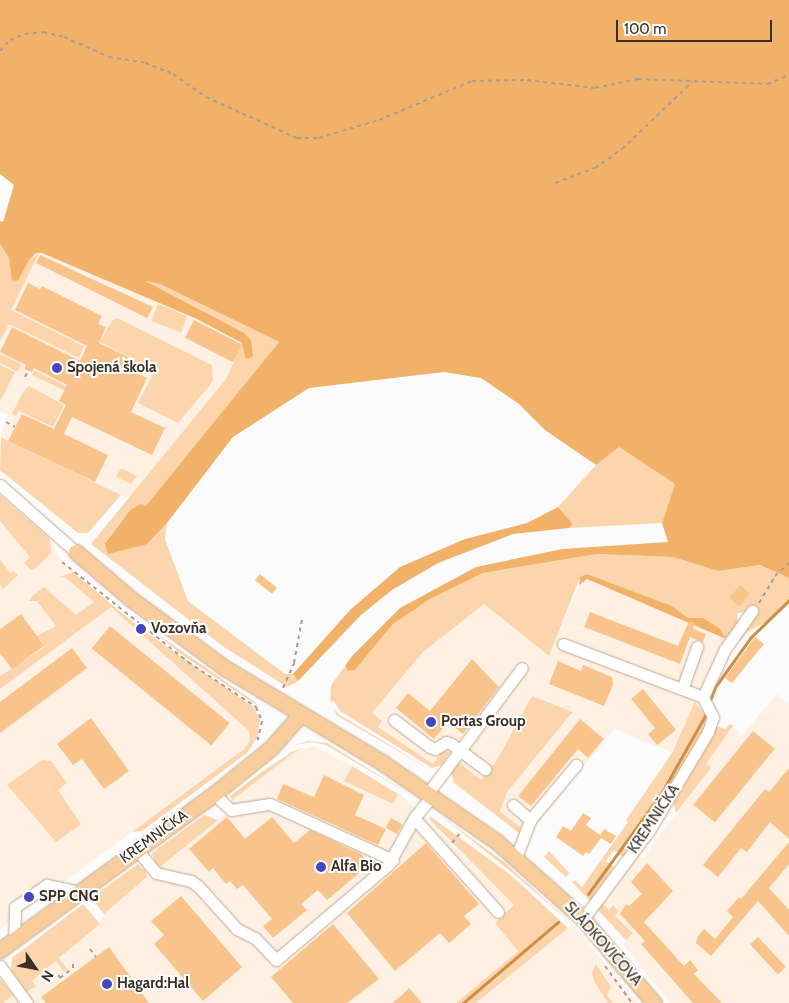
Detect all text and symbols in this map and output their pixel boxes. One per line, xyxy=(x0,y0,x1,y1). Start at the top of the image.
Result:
scale bar xyxy=(619,10,775,42)
text: 100 m xyxy=(624,20,666,38)
place label: Spojená škola xyxy=(67,359,156,377)
marker: Spojená škola xyxy=(51,362,63,374)
place label: Vozovňa xyxy=(151,620,207,638)
marker: Vozovňa xyxy=(135,623,147,635)
place label: Portas Group xyxy=(441,713,526,731)
marker: Portas Group xyxy=(425,716,437,728)
street label: KREMNIČKA xyxy=(624,781,684,857)
street label: KREMNIČKA xyxy=(117,806,191,868)
place label: Alfa Bio xyxy=(331,858,381,876)
marker: Alfa Bio xyxy=(315,861,327,873)
place label: SPP CNG xyxy=(39,888,99,906)
marker: SPP CNG xyxy=(23,891,35,903)
street label: SLÁDKOVIČOVA xyxy=(560,898,646,990)
north arrow xyxy=(10,943,60,993)
text: N xyxy=(37,967,58,985)
place label: Hagard:Hal xyxy=(117,975,189,993)
marker: Hagard:Hal xyxy=(101,978,113,990)

